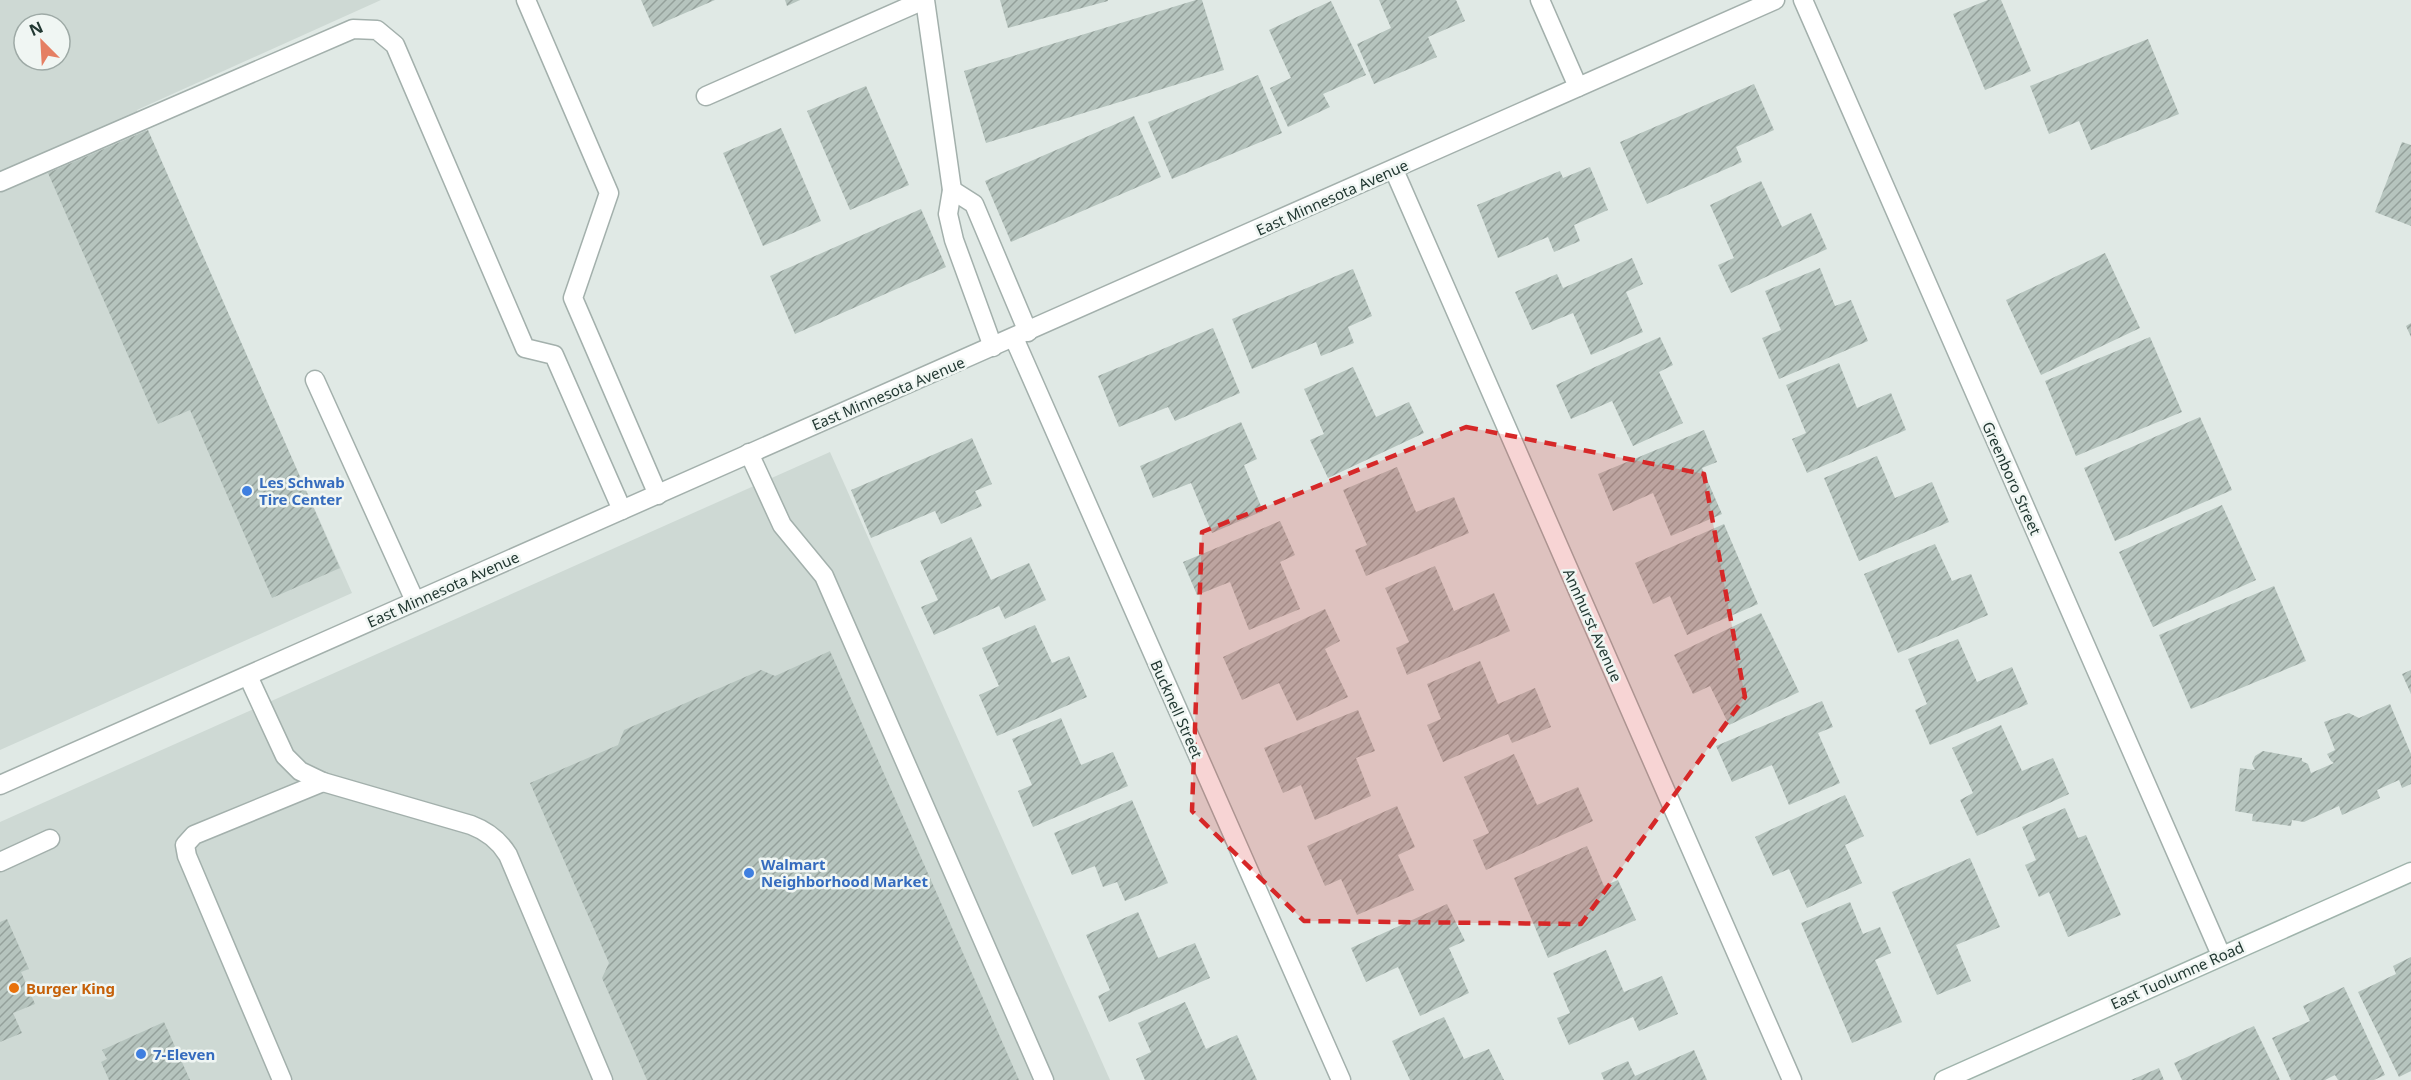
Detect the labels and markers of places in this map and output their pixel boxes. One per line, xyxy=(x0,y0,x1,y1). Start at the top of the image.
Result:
place label: Les Schwab Tire Center xyxy=(259,472,345,509)
marker: Les Schwab Tire Center xyxy=(240,484,254,498)
place label: Walmart Neighborhood Market xyxy=(761,854,928,891)
marker: Walmart Neighborhood Market xyxy=(742,866,756,880)
place label: Burger King xyxy=(26,978,115,998)
marker: Burger King xyxy=(7,981,21,995)
place label: 7-Eleven xyxy=(153,1044,215,1064)
marker: 7-Eleven xyxy=(134,1047,148,1061)

